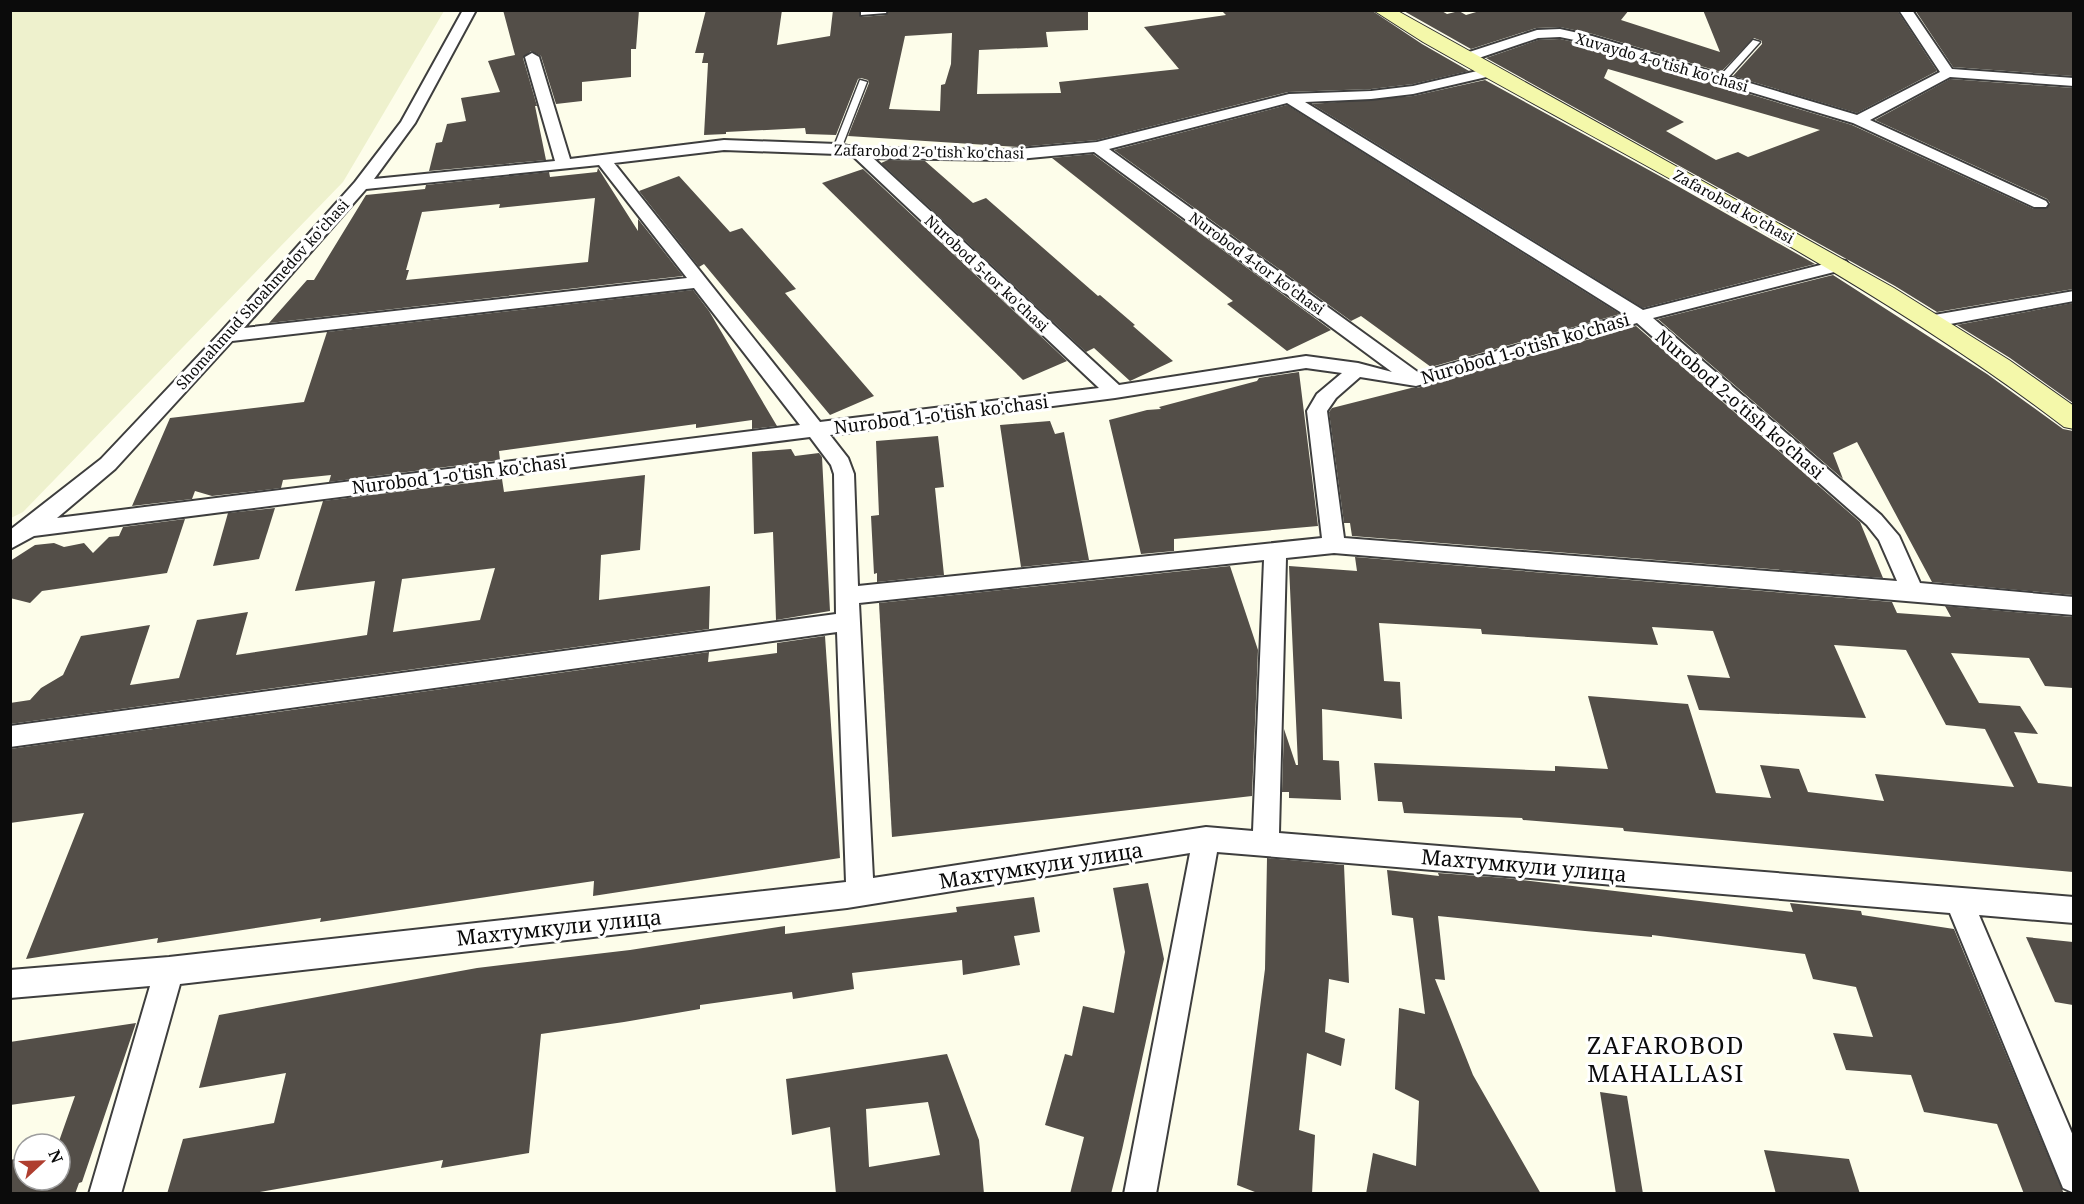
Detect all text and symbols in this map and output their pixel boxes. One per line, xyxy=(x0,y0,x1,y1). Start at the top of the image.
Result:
street label: Xuvaydo 4-o'tish ko'chasi xyxy=(1573,28,1751,96)
street label: Zafarobod 2-o'tish ko'chasi xyxy=(834,139,1025,163)
street label: Zafarobod ko'chasi xyxy=(1670,165,1798,248)
street label: Shomahmud Shoahmedov ko'chasi xyxy=(171,195,353,393)
street label: Nurobod 4-tor ko'chasi xyxy=(1185,207,1329,319)
street label: Nurobod 5-tor ko'chasi xyxy=(921,210,1053,336)
street label: Nurobod 1-o'tish ko'chasi xyxy=(1418,307,1632,389)
street label: Nurobod 2-o'tish ko'chasi xyxy=(1651,324,1830,484)
street label: Nurobod 1-o'tish ko'chasi xyxy=(832,389,1050,439)
street label: Nurobod 1-o'tish ko'chasi xyxy=(350,449,568,499)
street label: Махтумкули улица xyxy=(937,835,1145,895)
street label: Махтумкули улица xyxy=(1420,842,1628,888)
street label: Махтумкули улица xyxy=(455,902,663,952)
district label: ZAFAROBOD MAHALLASI xyxy=(1587,1028,1745,1089)
north arrow xyxy=(12,1132,72,1192)
text: N xyxy=(43,1146,69,1167)

